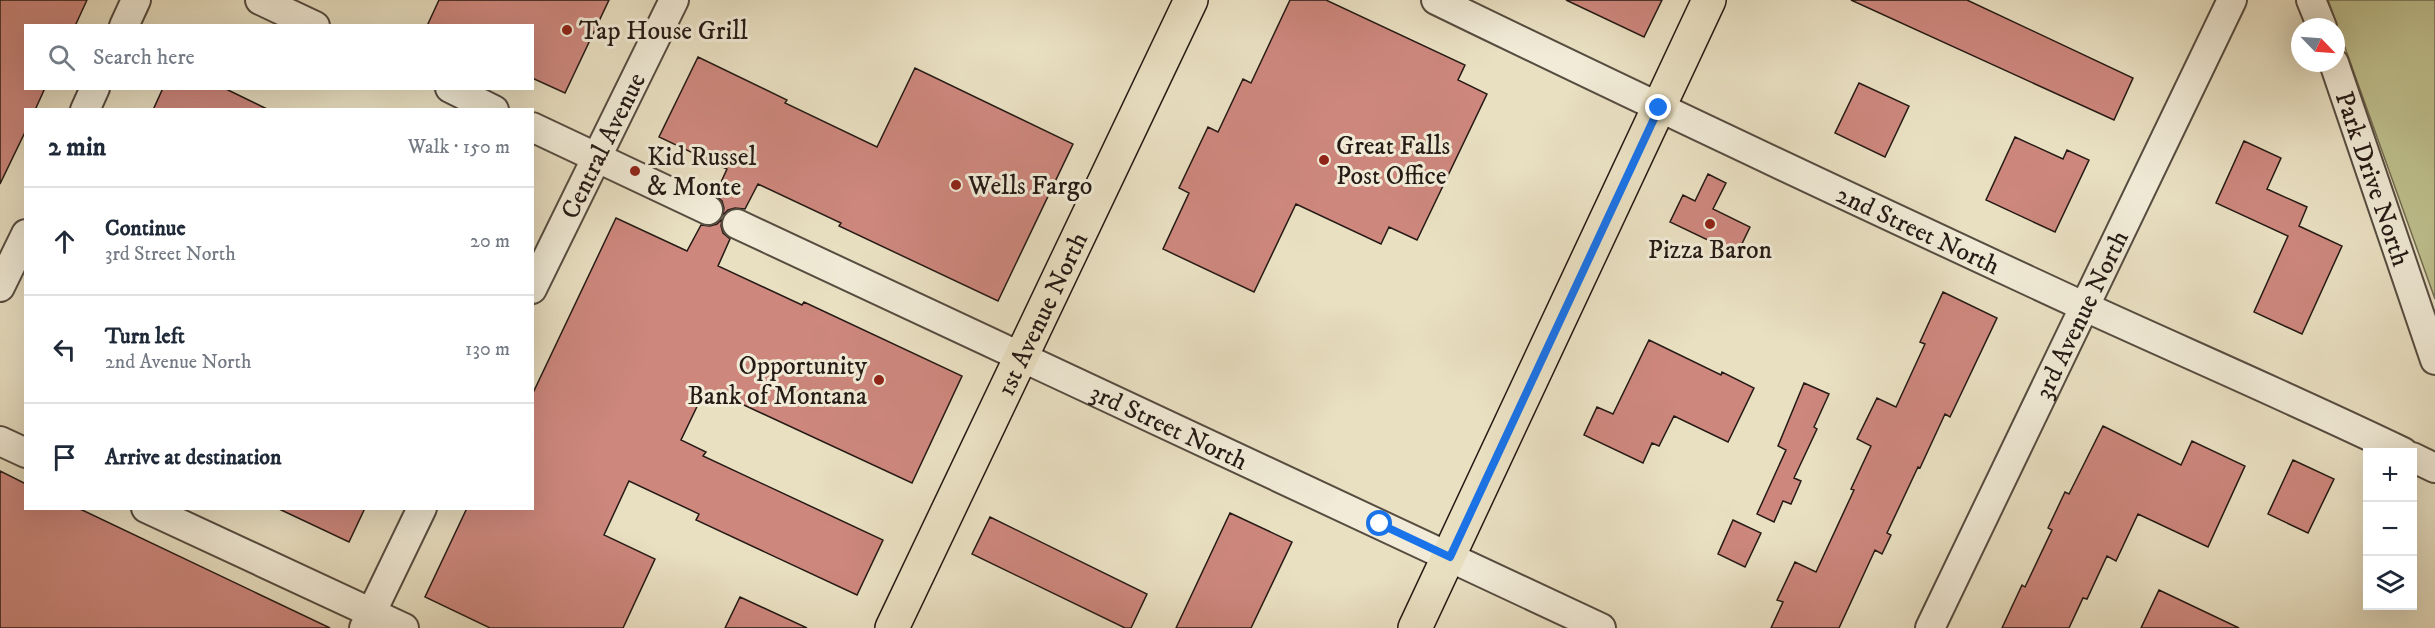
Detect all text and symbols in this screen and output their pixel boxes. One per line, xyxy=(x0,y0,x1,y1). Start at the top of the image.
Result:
place label: Tap House Grill xyxy=(579,15,748,48)
north arrow xyxy=(2291,18,2345,72)
marker: Tap House Grill xyxy=(560,23,574,37)
search box xyxy=(24,24,534,90)
icon: search xyxy=(45,41,78,74)
text: Search here xyxy=(93,44,195,71)
street label: Central Avenue xyxy=(554,67,654,225)
street label: Park Drive North xyxy=(2327,87,2417,271)
route end xyxy=(1645,94,1671,120)
place label: Great Falls Post Office xyxy=(1336,130,1450,193)
text: 2 min xyxy=(48,131,106,164)
text: Walk · 150 m xyxy=(408,135,510,160)
place label: Kid Russel & Monte xyxy=(647,141,756,204)
marker: Great Falls Post Office xyxy=(1317,153,1331,167)
marker: Kid Russel & Monte xyxy=(628,164,642,178)
place label: Wells Fargo xyxy=(967,170,1092,203)
marker: Wells Fargo xyxy=(949,178,963,192)
street label: 2nd Street North xyxy=(1830,178,2005,283)
text: Continue xyxy=(105,215,186,242)
marker: Pizza Baron xyxy=(1703,217,1717,231)
icon: ahead xyxy=(48,225,81,258)
street label: 3rd Avenue North xyxy=(2028,225,2137,405)
street label: 1st Avenue North xyxy=(990,227,1096,402)
text: 20 m xyxy=(470,229,510,254)
place label: Pizza Baron xyxy=(1648,234,1773,267)
text: 3rd Street North xyxy=(105,242,236,267)
text: Turn left xyxy=(105,323,185,350)
icon: left xyxy=(48,333,81,366)
text: 130 m xyxy=(465,337,510,362)
text: 2nd Avenue North xyxy=(105,350,251,375)
place label: Opportunity Bank of Montana xyxy=(688,350,868,413)
marker: Opportunity Bank of Montana xyxy=(872,373,886,387)
street label: 3rd Street North xyxy=(1084,376,1253,479)
icon: arrive xyxy=(48,441,81,474)
text: Arrive at destination xyxy=(105,444,282,471)
map controls xyxy=(2363,448,2417,610)
button: + xyxy=(2363,448,2417,502)
button: − xyxy=(2363,502,2417,556)
route start xyxy=(1366,510,1392,536)
button: layers xyxy=(2363,556,2417,610)

